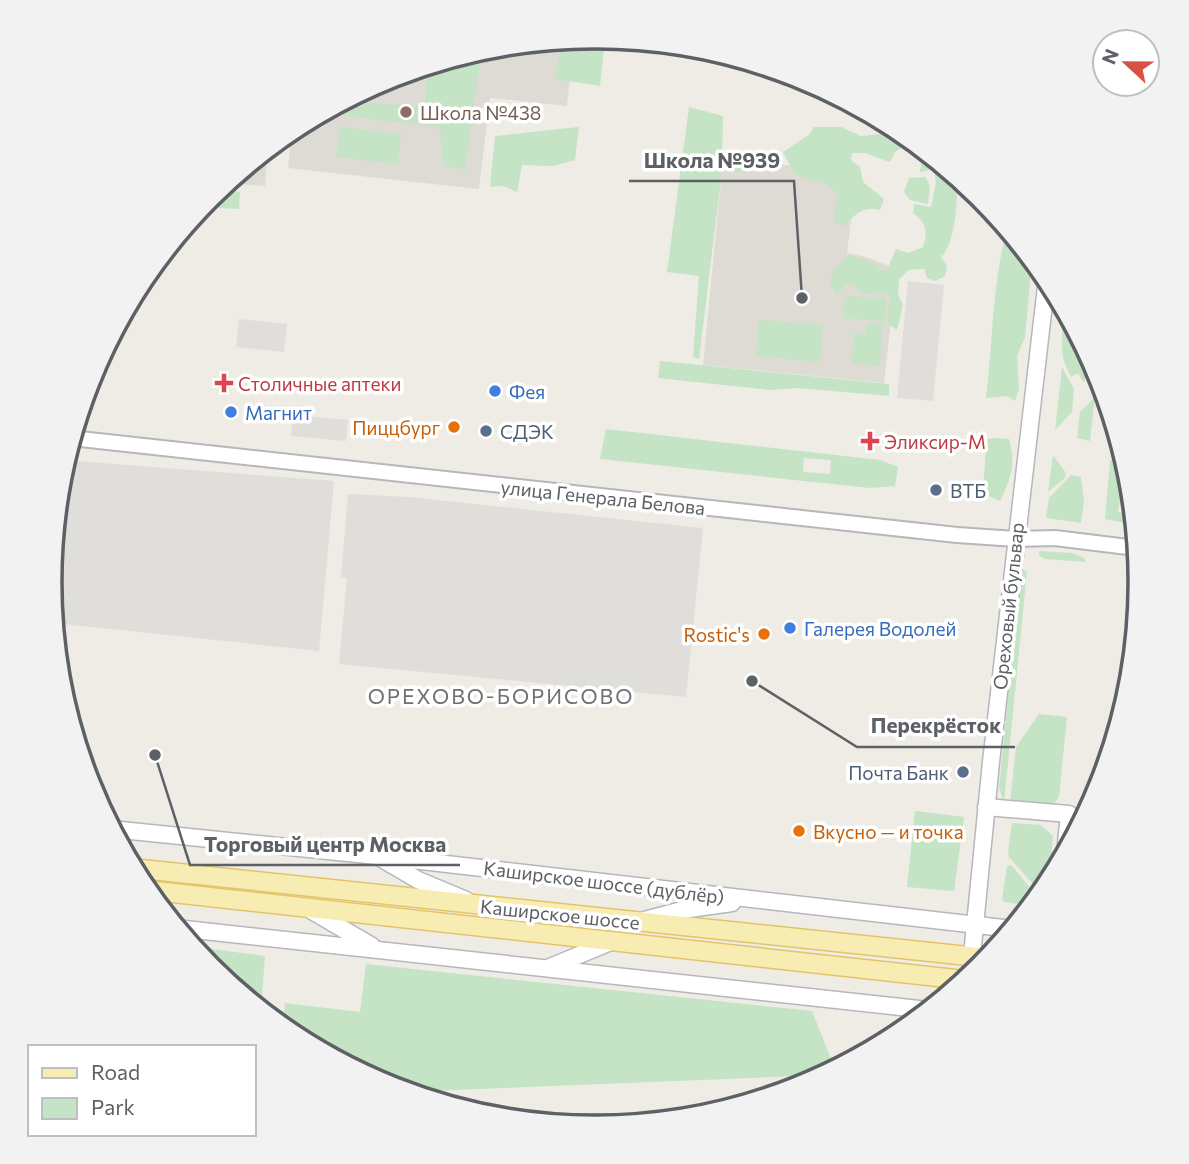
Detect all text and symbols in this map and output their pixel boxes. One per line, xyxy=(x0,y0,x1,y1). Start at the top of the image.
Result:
north arrow xyxy=(1091,28,1161,98)
text: N xyxy=(1096,46,1123,67)
place label: Школа №438 xyxy=(420,101,541,124)
marker: Школа №438 xyxy=(398,104,414,120)
callout: Школа №939 xyxy=(629,139,794,181)
text: Школа №939 xyxy=(644,147,780,172)
place label: Столичные аптеки xyxy=(238,372,402,395)
marker: Столичные аптеки xyxy=(216,375,232,391)
place label: Фея xyxy=(509,380,545,403)
marker: Фея xyxy=(487,383,503,399)
place label: Магнит xyxy=(245,401,312,424)
marker: Магнит xyxy=(223,404,239,420)
place label: Пиццбург xyxy=(352,416,440,439)
marker: Пиццбург xyxy=(446,419,462,435)
place label: СДЭК xyxy=(500,420,554,443)
marker: СДЭК xyxy=(478,423,494,439)
place label: Эликсир-М xyxy=(884,430,986,453)
marker: Эликсир-М xyxy=(862,433,878,449)
street label: улица Генерала Белова xyxy=(500,475,706,519)
place label: ВТБ xyxy=(950,479,986,502)
marker: ВТБ xyxy=(928,482,944,498)
street label: Ореховый бульвар xyxy=(988,521,1028,691)
place label: Галерея Водолей xyxy=(804,617,956,640)
marker: Галерея Водолей xyxy=(782,620,798,636)
place label: Rostic's xyxy=(684,623,750,646)
marker: Rostic's xyxy=(756,626,772,642)
district label: ОРЕХОВО-БОРИСОВО xyxy=(368,683,634,708)
callout: Перекрёсток xyxy=(857,705,1015,747)
text: Перекрёсток xyxy=(871,712,1001,737)
place label: Почта Банк xyxy=(848,761,949,784)
marker: Почта Банк xyxy=(955,764,971,780)
place label: Вкусно — и точка xyxy=(813,820,964,843)
callout: Торговый центр Москва xyxy=(190,823,460,865)
marker: Вкусно — и точка xyxy=(791,823,807,839)
text: Торговый центр Москва xyxy=(204,831,446,856)
street label: Каширское шоссе (дублёр) xyxy=(482,856,726,908)
street label: Каширское шоссе xyxy=(479,894,641,934)
legend xyxy=(28,1045,256,1136)
text: Road xyxy=(91,1059,140,1084)
text: Park xyxy=(91,1094,135,1119)

